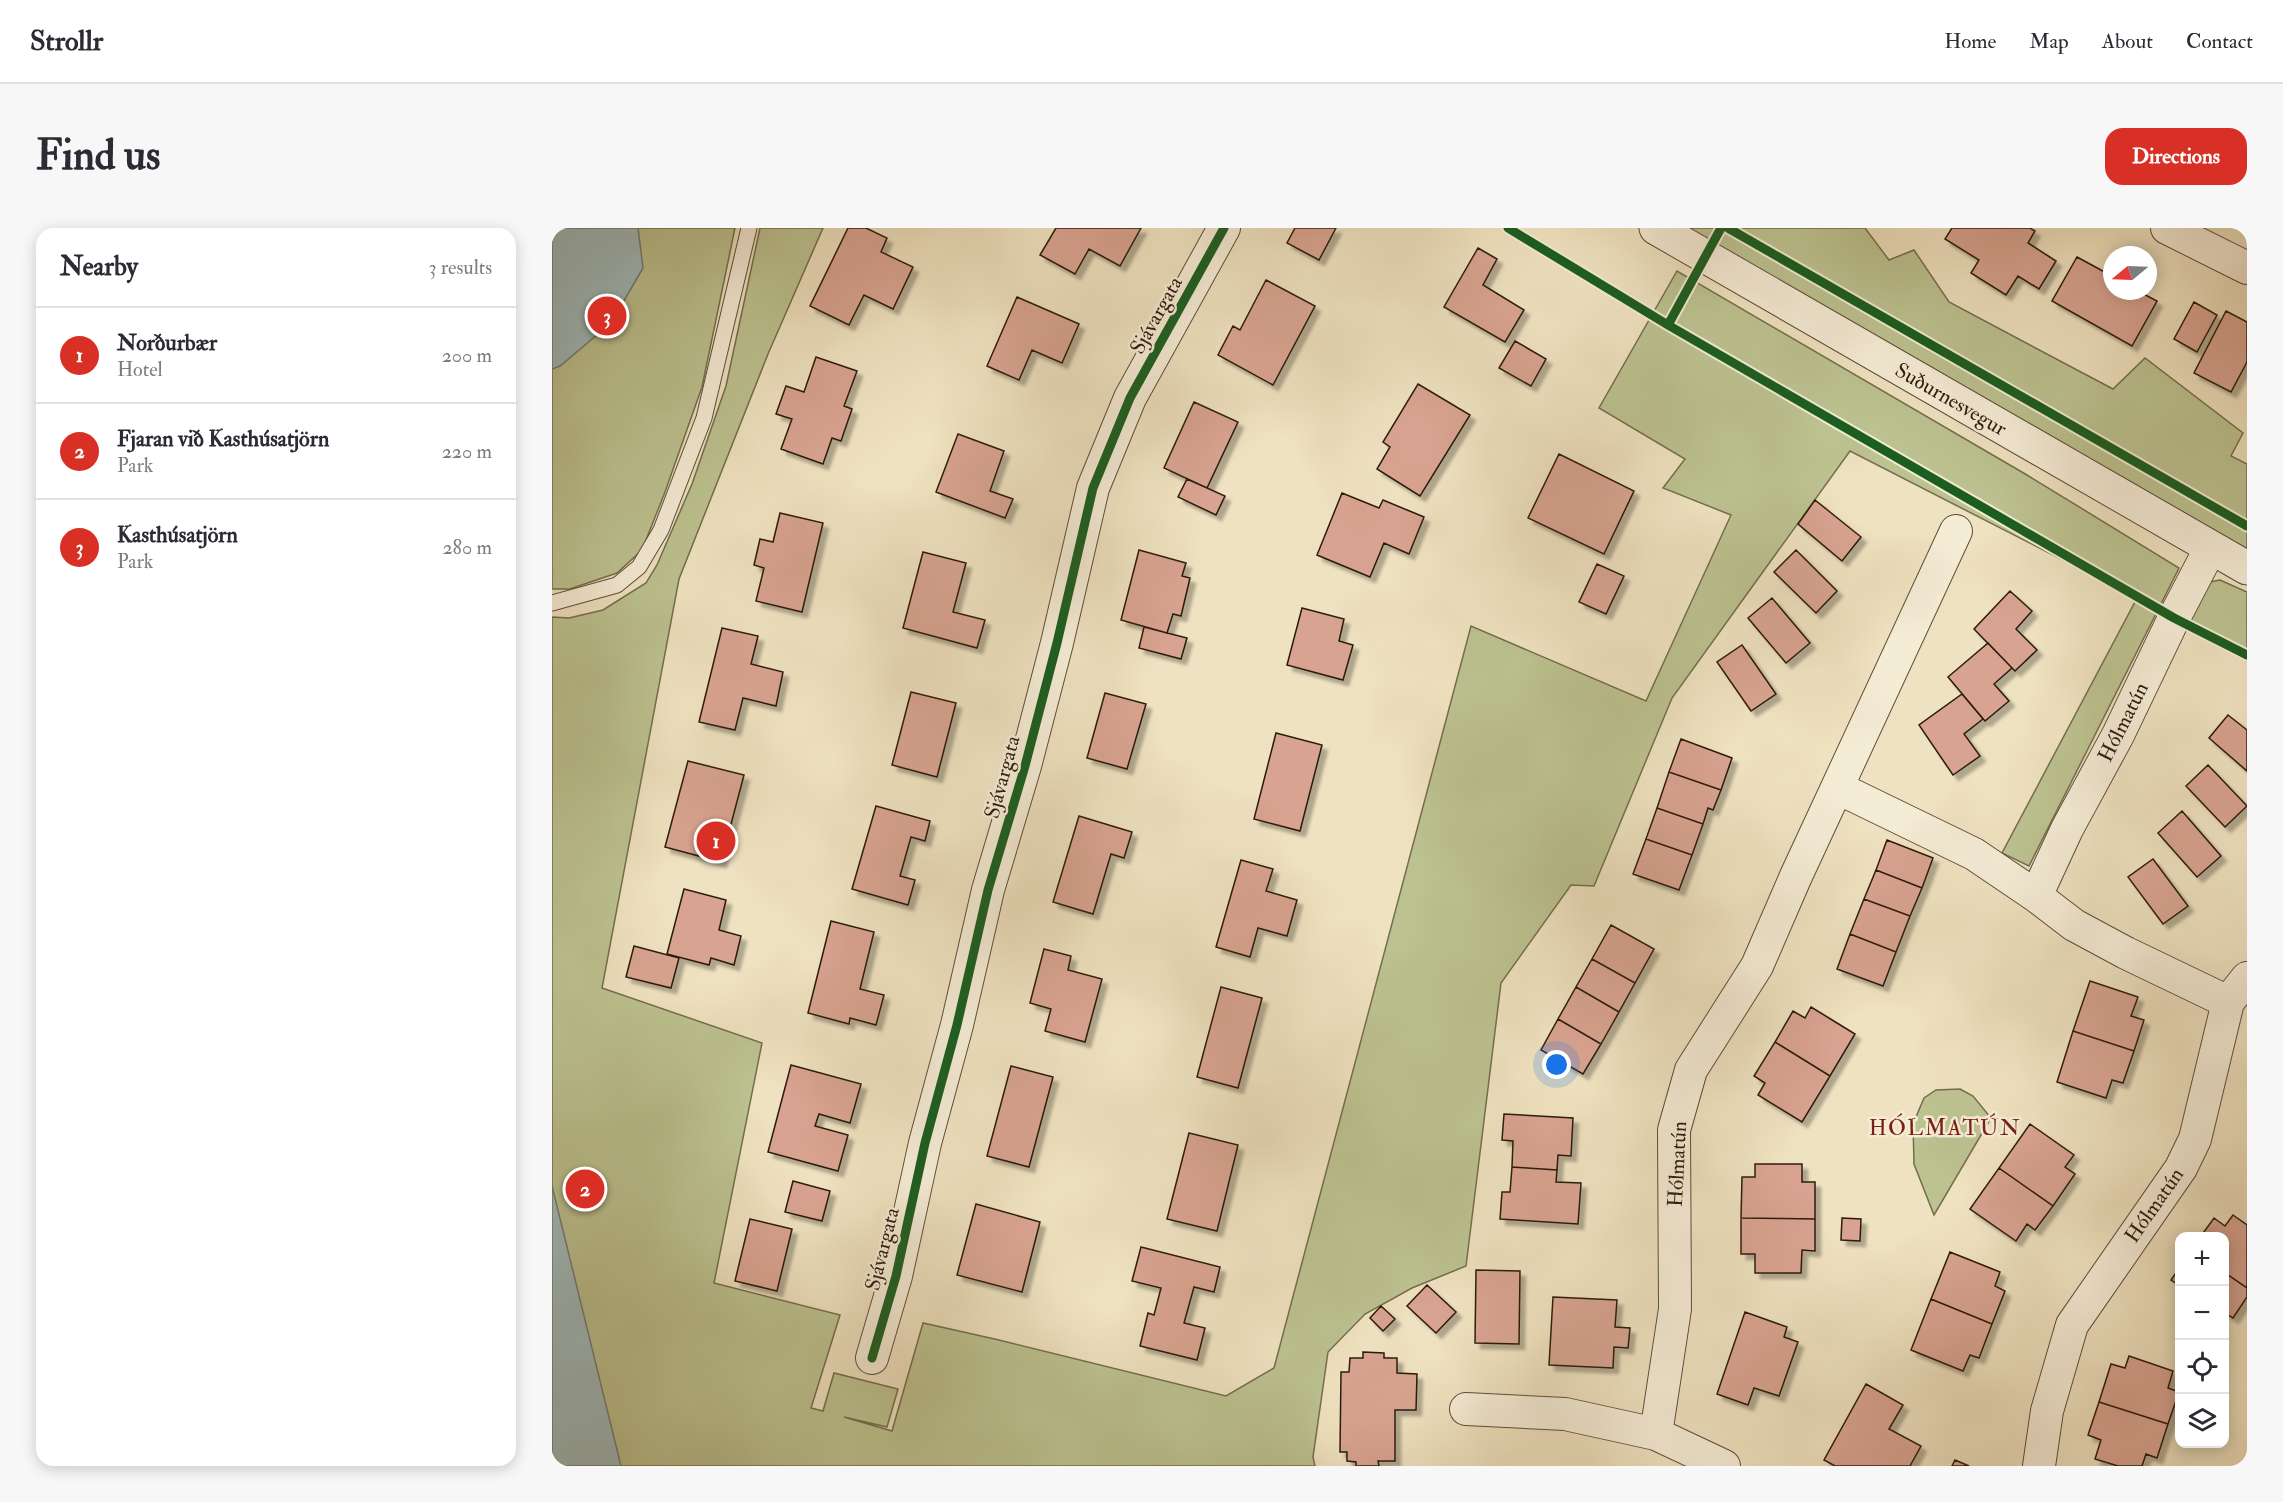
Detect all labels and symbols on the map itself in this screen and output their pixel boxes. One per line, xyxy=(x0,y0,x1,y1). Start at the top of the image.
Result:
north arrow xyxy=(2103,246,2157,300)
street label: Sjávargata xyxy=(1124,271,1189,359)
pin: 3 xyxy=(588,294,626,338)
street label: Suðurnesvegur xyxy=(1890,357,2012,442)
street label: Hólmatún xyxy=(2092,678,2155,767)
street label: Sjávargata xyxy=(978,732,1027,821)
pin: 1 xyxy=(696,818,736,864)
your location xyxy=(1542,1050,1571,1079)
district label: HÓLMATÚN xyxy=(1869,1113,2021,1142)
street label: Hólmatún xyxy=(1662,1120,1693,1208)
street label: Hólmatún xyxy=(2119,1162,2190,1248)
pin: 2 xyxy=(566,1166,604,1212)
street label: Sjávargata xyxy=(859,1204,906,1293)

